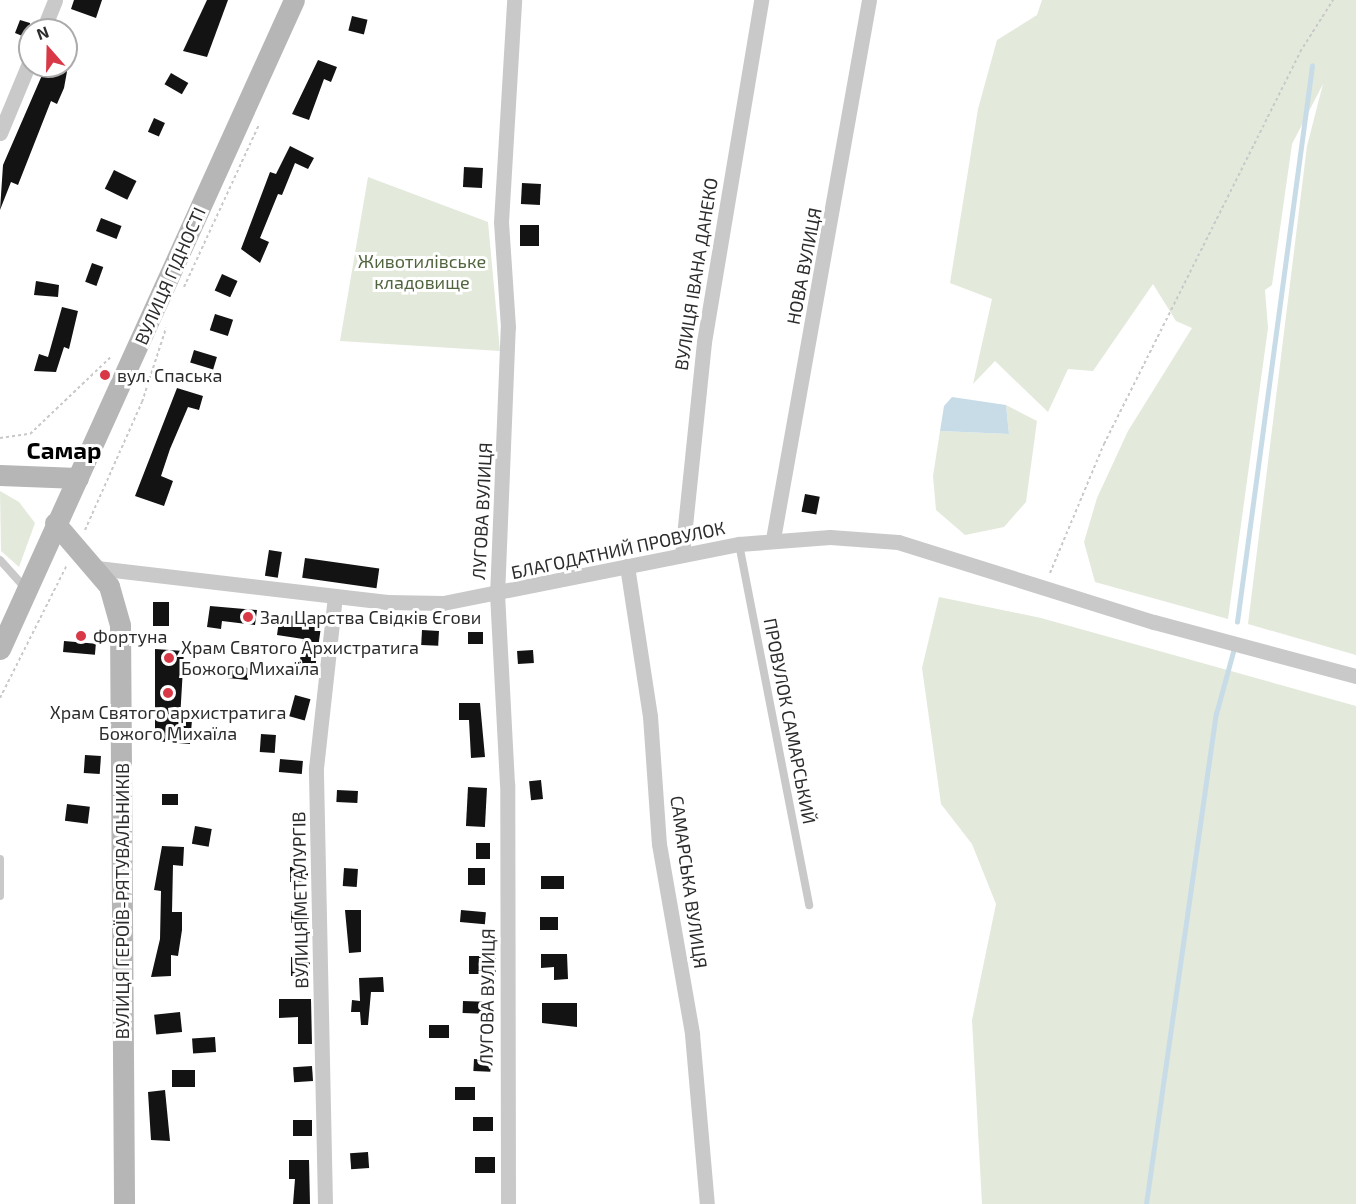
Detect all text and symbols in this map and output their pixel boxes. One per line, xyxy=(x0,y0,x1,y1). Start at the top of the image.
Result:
north arrow xyxy=(18,18,78,78)
text: N xyxy=(34,22,51,43)
street label: ВУЛИЦЯ ІВАНА ДАНЕКО xyxy=(670,176,722,372)
street label: ВУЛИЦЯ ГІДНОСТІ xyxy=(130,204,210,348)
street label: НОВА ВУЛИЦЯ xyxy=(782,206,826,326)
park label: Животилівське кладовище xyxy=(358,251,486,294)
place label: вул. Спаська xyxy=(117,364,222,386)
marker: вул. Спаська xyxy=(98,368,112,382)
district label: Самар xyxy=(27,436,101,464)
street label: ЛУГОВА ВУЛИЦЯ xyxy=(468,442,496,580)
street label: БЛАГОДАТНИЙ ПРОВУЛОК xyxy=(509,517,727,583)
place label: Зал Царства Свідків Єгови xyxy=(260,606,481,628)
marker: Зал Царства Свідків Єгови xyxy=(241,610,255,624)
street label: ПРОВУЛОК САМАРСЬКИЙ xyxy=(759,616,821,826)
place label: Фортуна xyxy=(93,625,167,647)
marker: Фортуна xyxy=(74,629,88,643)
place label: Храм Святого Архистратига Божого Михаїла xyxy=(181,637,419,680)
marker: Храм Святого Архистратига Божого Михаїла xyxy=(162,651,176,665)
marker: Храм Святого архистратига Божого Михаїла xyxy=(161,686,175,700)
place label: Храм Святого архистратига Божого Михаїла xyxy=(50,702,286,744)
street label: ВУЛИЦЯ ГЕРОЇВ-РЯТУВАЛЬНИКІВ xyxy=(111,763,133,1039)
street label: САМАРСЬКА ВУЛИЦЯ xyxy=(666,794,712,970)
street label: ВУЛИЦЯ МЕТАЛУРГІВ xyxy=(288,811,312,989)
street label: ЛУГОВА ВУЛИЦЯ xyxy=(475,928,499,1066)

